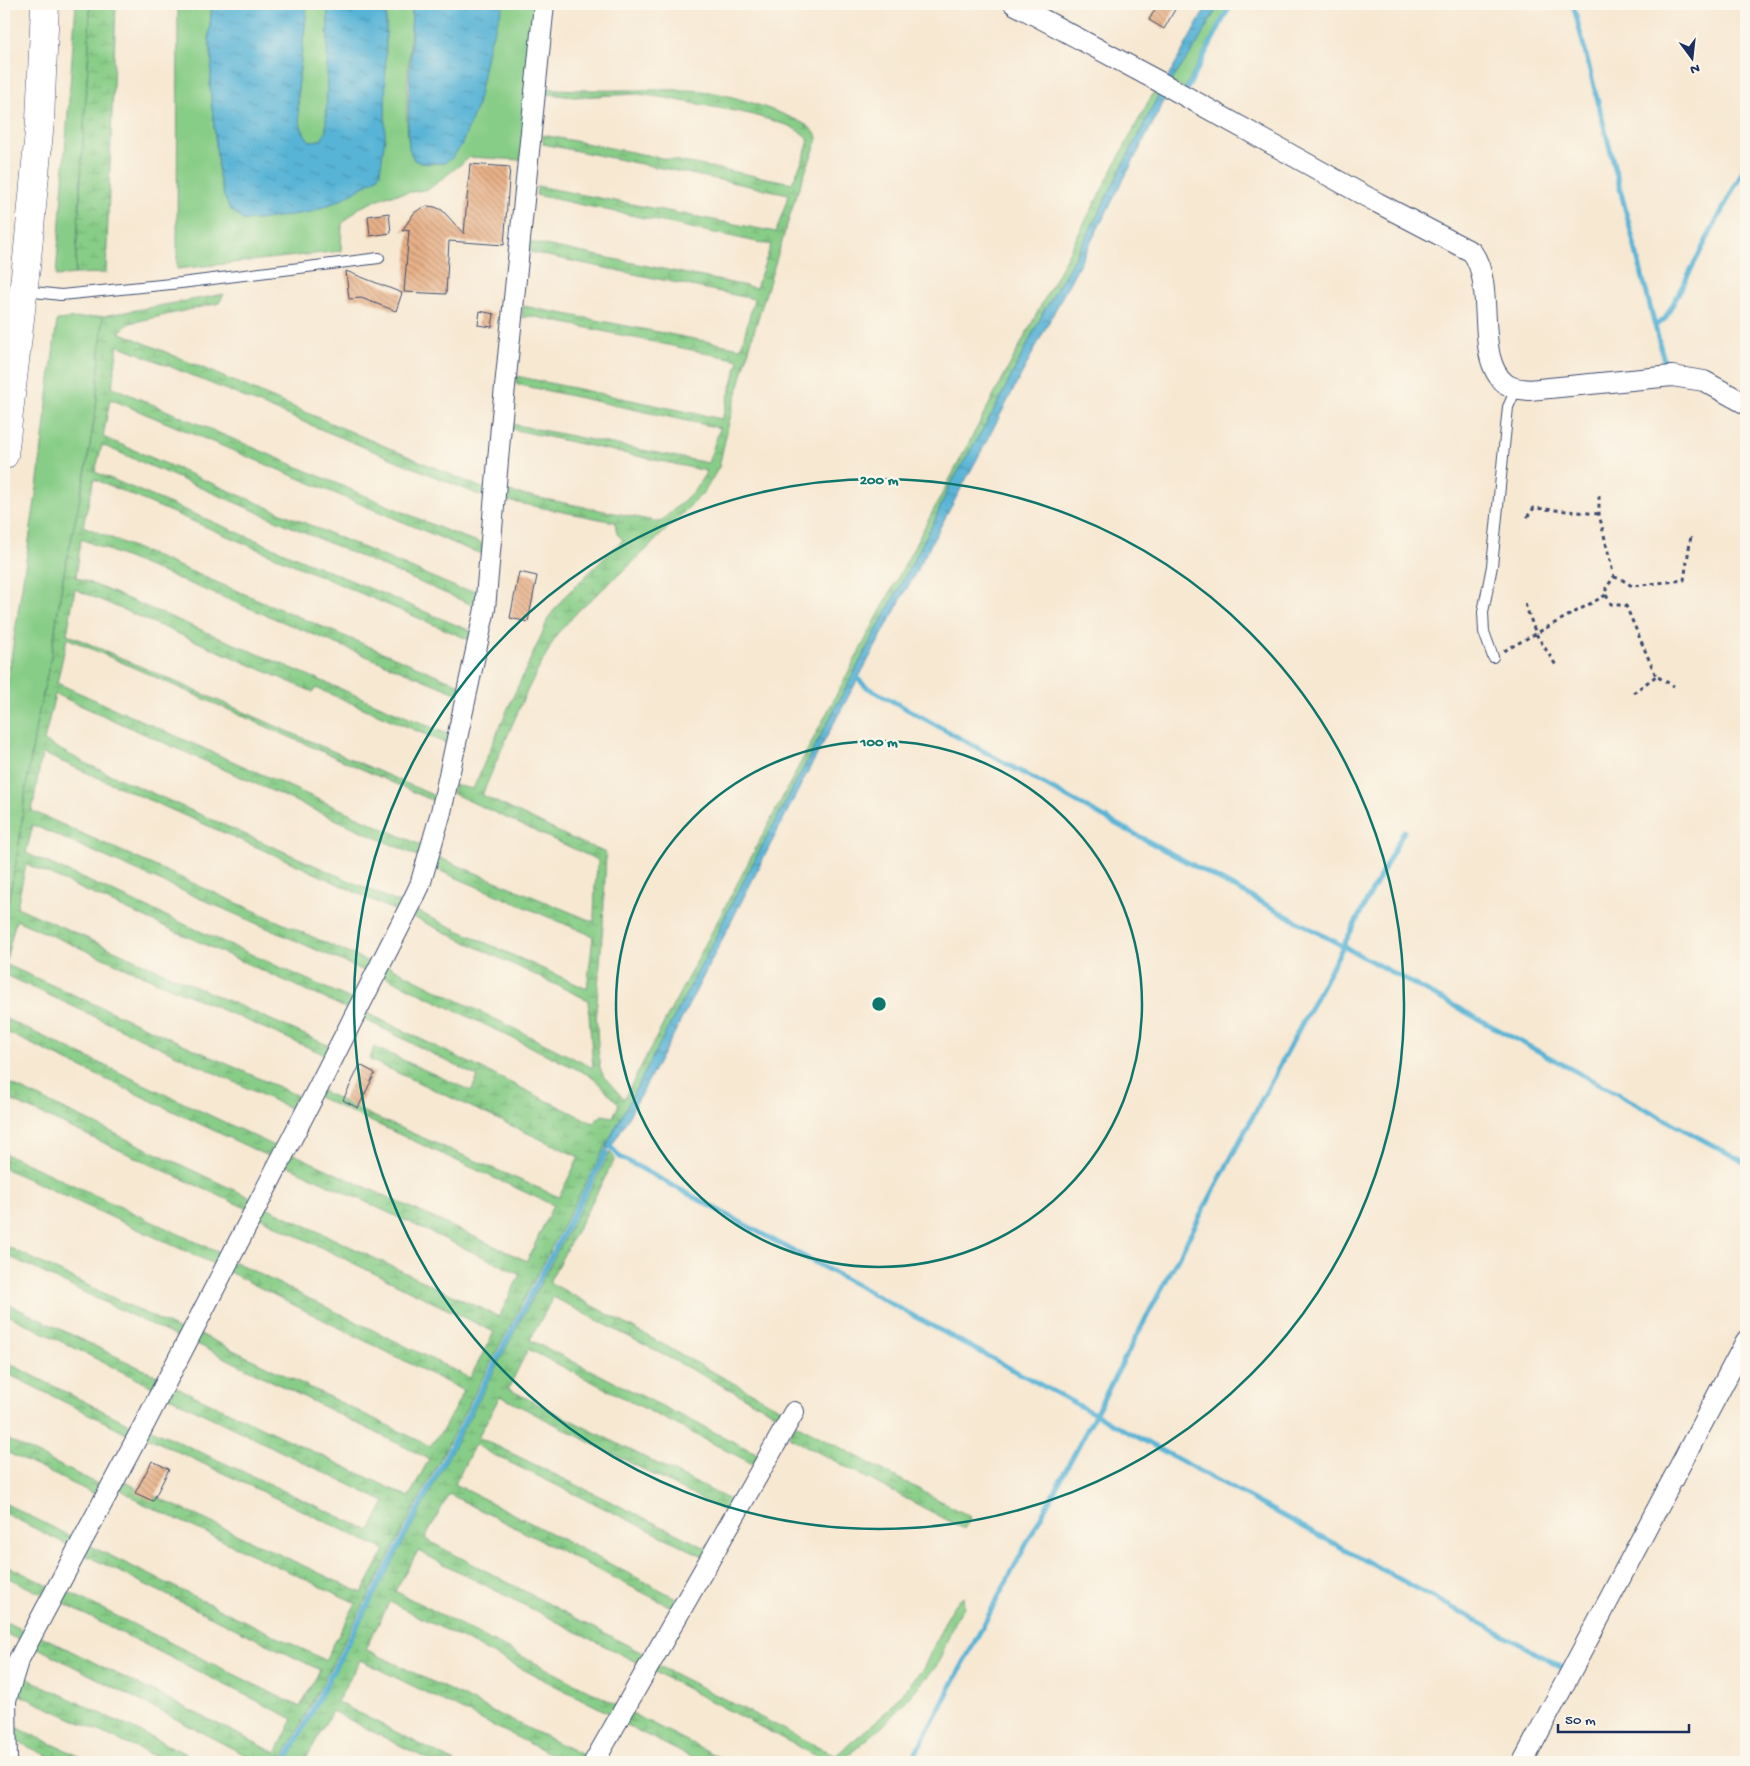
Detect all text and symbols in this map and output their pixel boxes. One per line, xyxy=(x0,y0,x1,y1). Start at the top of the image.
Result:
north arrow xyxy=(1668,32,1718,82)
text: N xyxy=(1688,59,1701,78)
text: 200 m xyxy=(860,472,899,490)
text: 100 m xyxy=(859,734,898,752)
centre of rings xyxy=(870,995,888,1013)
scale bar xyxy=(1558,1701,1689,1733)
text: 50 m xyxy=(1565,1712,1596,1730)

